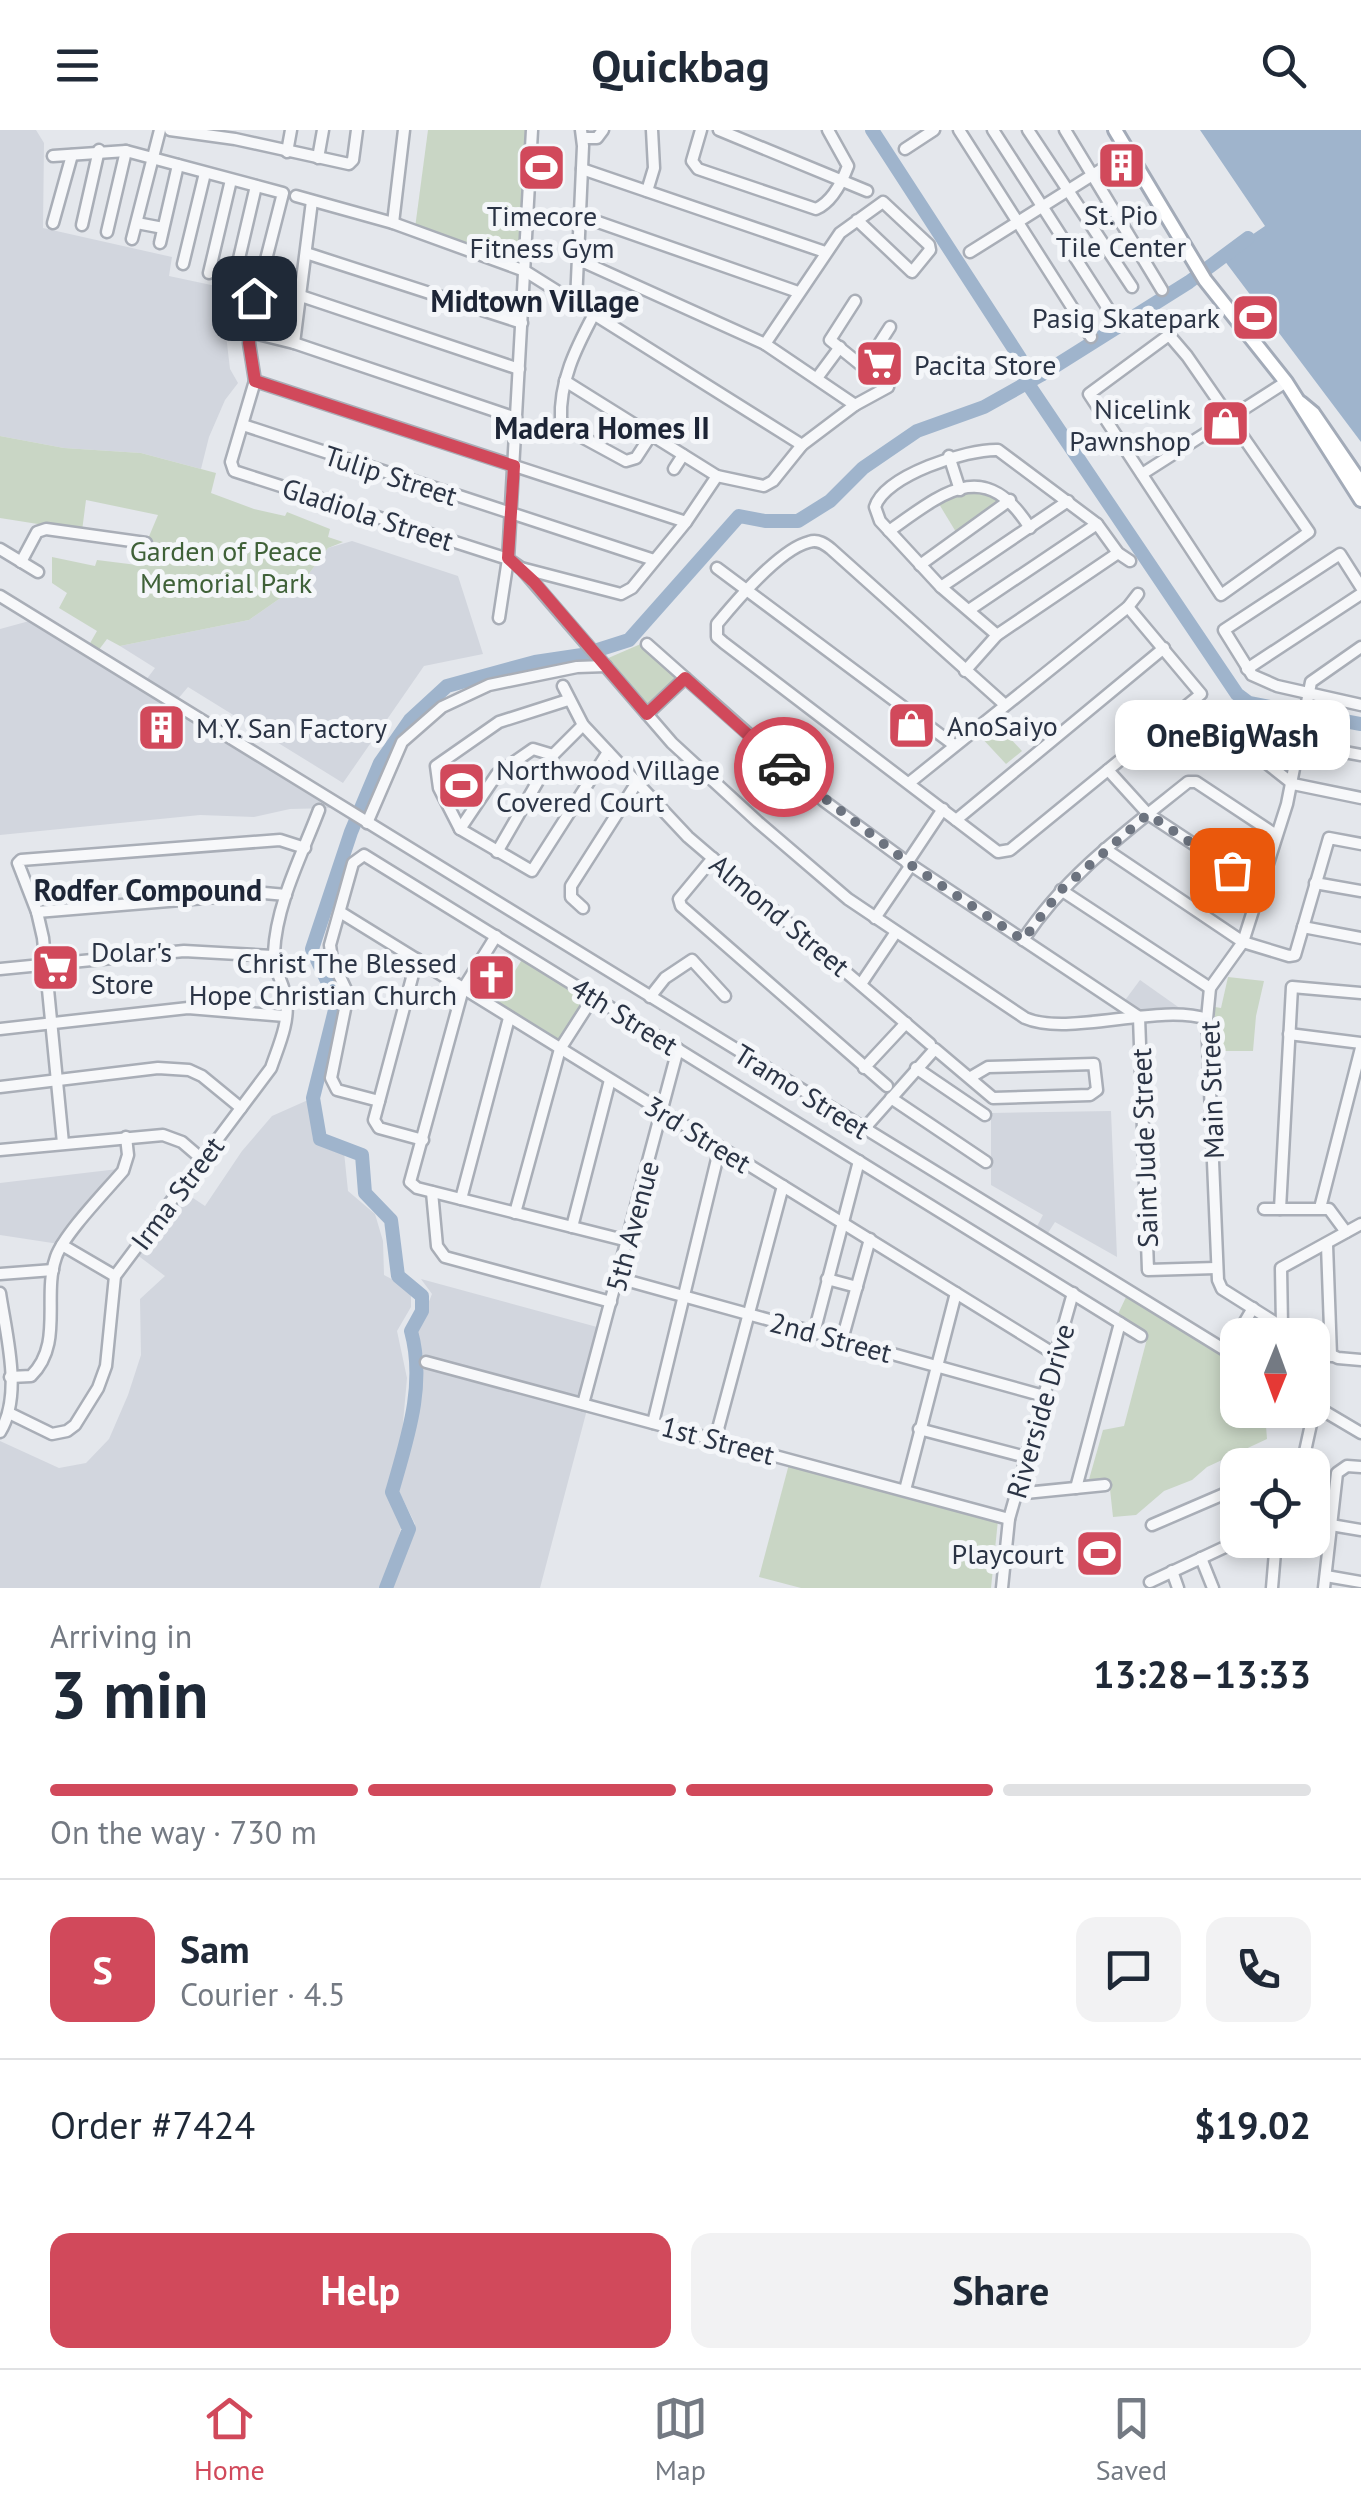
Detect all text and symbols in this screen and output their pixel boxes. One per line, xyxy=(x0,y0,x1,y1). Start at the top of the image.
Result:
text: Quickbag xyxy=(591,36,770,94)
icon: menu xyxy=(50,38,105,93)
icon: search xyxy=(1256,38,1311,93)
building icon: St. Pio Tile Center xyxy=(1095,140,1147,192)
sports icon: Timecore Fitness Gym xyxy=(516,141,568,193)
place label: St. Pio Tile Center xyxy=(1056,196,1187,265)
place label: Timecore Fitness Gym xyxy=(470,197,615,266)
pin xyxy=(212,256,297,341)
icon: home xyxy=(227,271,282,326)
district label: Midtown Village xyxy=(430,281,640,320)
sports icon: Pasig Skatepark xyxy=(1229,291,1281,343)
place label: Pasig Skatepark xyxy=(1032,299,1221,336)
supermarket icon: Pacita Store xyxy=(853,338,905,390)
place label: Pacita Store xyxy=(914,346,1056,383)
place label: Nicelink Pawnshop xyxy=(1069,390,1192,459)
shop icon: Nicelink Pawnshop xyxy=(1200,398,1252,450)
district label: Madera Homes II xyxy=(494,408,710,447)
street label: Tulip Street xyxy=(320,436,463,514)
street label: Gladiola Street xyxy=(278,469,459,559)
park label: Garden of Peace Memorial Park xyxy=(130,532,322,601)
shop icon: AnoSaiyo xyxy=(886,699,938,751)
callout: OneBigWash xyxy=(1114,700,1350,770)
building icon: M.Y. San Factory xyxy=(135,701,187,753)
place label: AnoSaiyo xyxy=(947,707,1058,744)
place label: M.Y. San Factory xyxy=(196,709,387,746)
text: OneBigWash xyxy=(1146,714,1319,756)
courier xyxy=(734,717,834,817)
icon: car xyxy=(757,740,812,795)
place label: Northwood Village Covered Court xyxy=(496,751,720,820)
sports icon: Northwood Village Covered Court xyxy=(435,759,487,811)
pin xyxy=(1190,828,1275,913)
icon: bag xyxy=(1205,843,1260,898)
street label: Almond Street xyxy=(702,846,858,985)
district label: Rodfer Compound xyxy=(34,870,262,909)
place label: Dolar's Store xyxy=(91,933,172,1002)
supermarket icon: Dolar's Store xyxy=(30,941,82,993)
place label: Christ The Blessed Hope Christian Church xyxy=(189,944,457,1013)
church icon: Christ The Blessed Hope Christian Church xyxy=(466,952,518,1004)
street label: 4th Street xyxy=(565,969,686,1064)
street label: Main Street xyxy=(1190,1020,1232,1160)
street label: Tramo Street xyxy=(727,1035,877,1147)
street label: Saint Jude Street xyxy=(1122,1047,1166,1249)
street label: 3rd Street xyxy=(638,1087,759,1181)
street label: Irma Street xyxy=(122,1128,232,1257)
street label: 5th Avenue xyxy=(597,1156,667,1296)
street label: 2nd Street xyxy=(766,1303,896,1371)
north arrow xyxy=(1220,1318,1330,1428)
map controls xyxy=(1220,1318,1330,1558)
street label: Riverside Drive xyxy=(997,1319,1083,1503)
street label: 1st Street xyxy=(657,1407,779,1473)
button: locate xyxy=(1220,1448,1330,1558)
sports icon: Playcourt xyxy=(1073,1527,1125,1579)
place label: Playcourt xyxy=(952,1535,1064,1572)
text: Arriving in xyxy=(50,1615,192,1657)
text: 13:28–13:33 xyxy=(1093,1649,1311,1698)
text: 3 min xyxy=(50,1652,209,1736)
text: On the way · 730 m xyxy=(50,1811,317,1853)
button: chat xyxy=(1076,1917,1181,2022)
button: phone xyxy=(1206,1917,1311,2022)
text: Sam xyxy=(180,1924,250,1973)
text: S xyxy=(92,1945,113,1994)
text: Courier · 4.5 xyxy=(180,1973,346,2015)
text: Order #7424 xyxy=(50,2100,255,2149)
text: $19.02 xyxy=(1194,2100,1311,2149)
button: Help xyxy=(50,2233,671,2348)
button: Share xyxy=(691,2233,1311,2348)
tab: Home xyxy=(194,2391,265,2488)
tab: Map xyxy=(653,2391,708,2488)
tab: Saved xyxy=(1096,2391,1167,2488)

